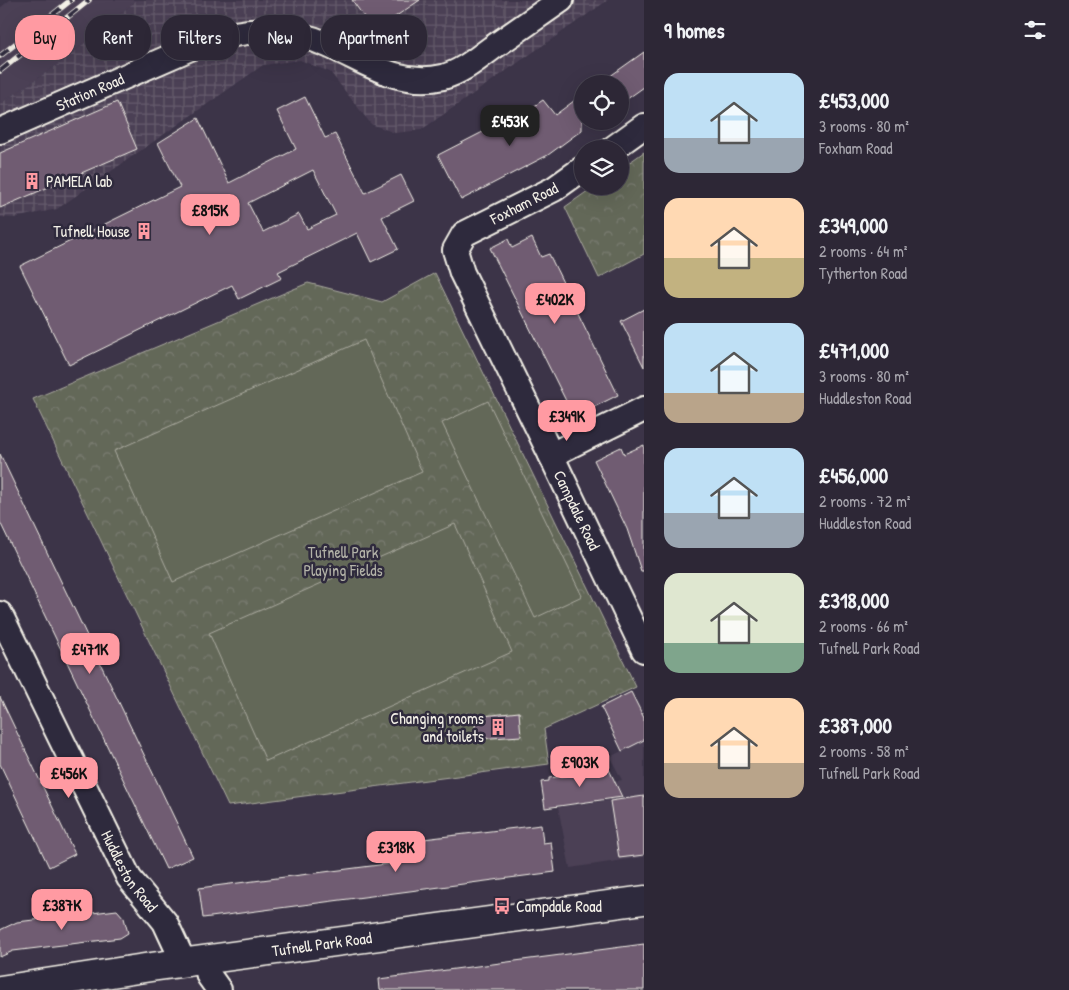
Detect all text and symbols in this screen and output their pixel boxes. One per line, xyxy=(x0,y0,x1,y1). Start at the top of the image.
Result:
chip: Buy xyxy=(15,15,75,60)
chip: Rent xyxy=(85,15,151,60)
chip: Filters xyxy=(161,15,239,60)
chip: New xyxy=(249,15,311,60)
chip: Apartment xyxy=(321,15,427,60)
text: 9 homes xyxy=(664,16,725,45)
icon: filters xyxy=(1021,16,1049,44)
street label: Station Road xyxy=(52,67,127,116)
map controls xyxy=(574,75,629,195)
button: locate xyxy=(574,75,629,130)
text: £453,000 xyxy=(819,86,889,115)
icon: home xyxy=(704,93,764,153)
pin: £453K xyxy=(475,104,545,147)
text: £453K xyxy=(491,110,529,132)
text: 3 rooms · 80 m² xyxy=(819,115,909,137)
text: Foxham Road xyxy=(819,137,892,159)
button: layers xyxy=(574,140,629,195)
place label: PAMELA lab xyxy=(46,170,113,192)
building icon: PAMELA lab xyxy=(22,171,42,191)
street label: Foxham Road xyxy=(485,177,562,230)
pin: £815K xyxy=(175,194,245,236)
text: £815K xyxy=(192,199,228,221)
text: £349,000 xyxy=(819,211,888,240)
icon: home xyxy=(704,218,764,278)
place label: Tufnell House xyxy=(53,220,131,242)
building icon: Tufnell House xyxy=(134,221,154,241)
text: 2 rooms · 64 m² xyxy=(819,240,907,262)
text: Tytherton Road xyxy=(819,262,907,284)
pin: £402K xyxy=(520,282,590,325)
text: £402K xyxy=(536,288,574,310)
text: £471,000 xyxy=(819,336,889,365)
icon: home xyxy=(704,343,764,403)
text: 3 rooms · 80 m² xyxy=(819,365,909,387)
text: Huddleston Road xyxy=(819,387,911,409)
pin: £349K xyxy=(532,400,602,442)
text: £349K xyxy=(549,405,585,427)
text: £456,000 xyxy=(819,461,888,490)
street label: Campdale Road xyxy=(549,467,606,554)
icon: home xyxy=(704,468,764,528)
text: 2 rooms · 72 m² xyxy=(819,490,910,512)
text: Huddleston Road xyxy=(819,512,911,534)
park label: Tufnell Park Playing Fields xyxy=(303,541,383,581)
text: £318,000 xyxy=(819,586,889,615)
icon: home xyxy=(704,593,764,653)
text: 2 rooms · 66 m² xyxy=(819,615,908,637)
pin: £471K xyxy=(55,632,125,675)
text: Tufnell Park Road xyxy=(819,637,919,659)
text: £471K xyxy=(72,638,108,660)
place label: Changing rooms and toilets xyxy=(390,707,484,747)
text: £387,000 xyxy=(819,711,892,740)
building icon: Changing rooms and toilets xyxy=(488,717,508,737)
icon: home xyxy=(704,718,764,778)
text: 2 rooms · 58 m² xyxy=(819,740,909,762)
pin: £903K xyxy=(545,746,615,788)
text: £903K xyxy=(561,751,599,773)
pin: £456K xyxy=(34,756,104,799)
text: £456K xyxy=(51,762,87,784)
text: Tufnell Park Road xyxy=(819,762,919,784)
street label: Huddleston Road xyxy=(96,826,163,916)
pin: £318K xyxy=(361,830,431,873)
text: £318K xyxy=(377,836,415,858)
pin: £387K xyxy=(27,888,97,931)
text: £387K xyxy=(42,894,82,916)
place label: Campdale Road xyxy=(516,895,602,917)
bus stop icon: Campdale Road xyxy=(492,896,512,916)
street label: Tufnell Park Road xyxy=(270,926,373,961)

